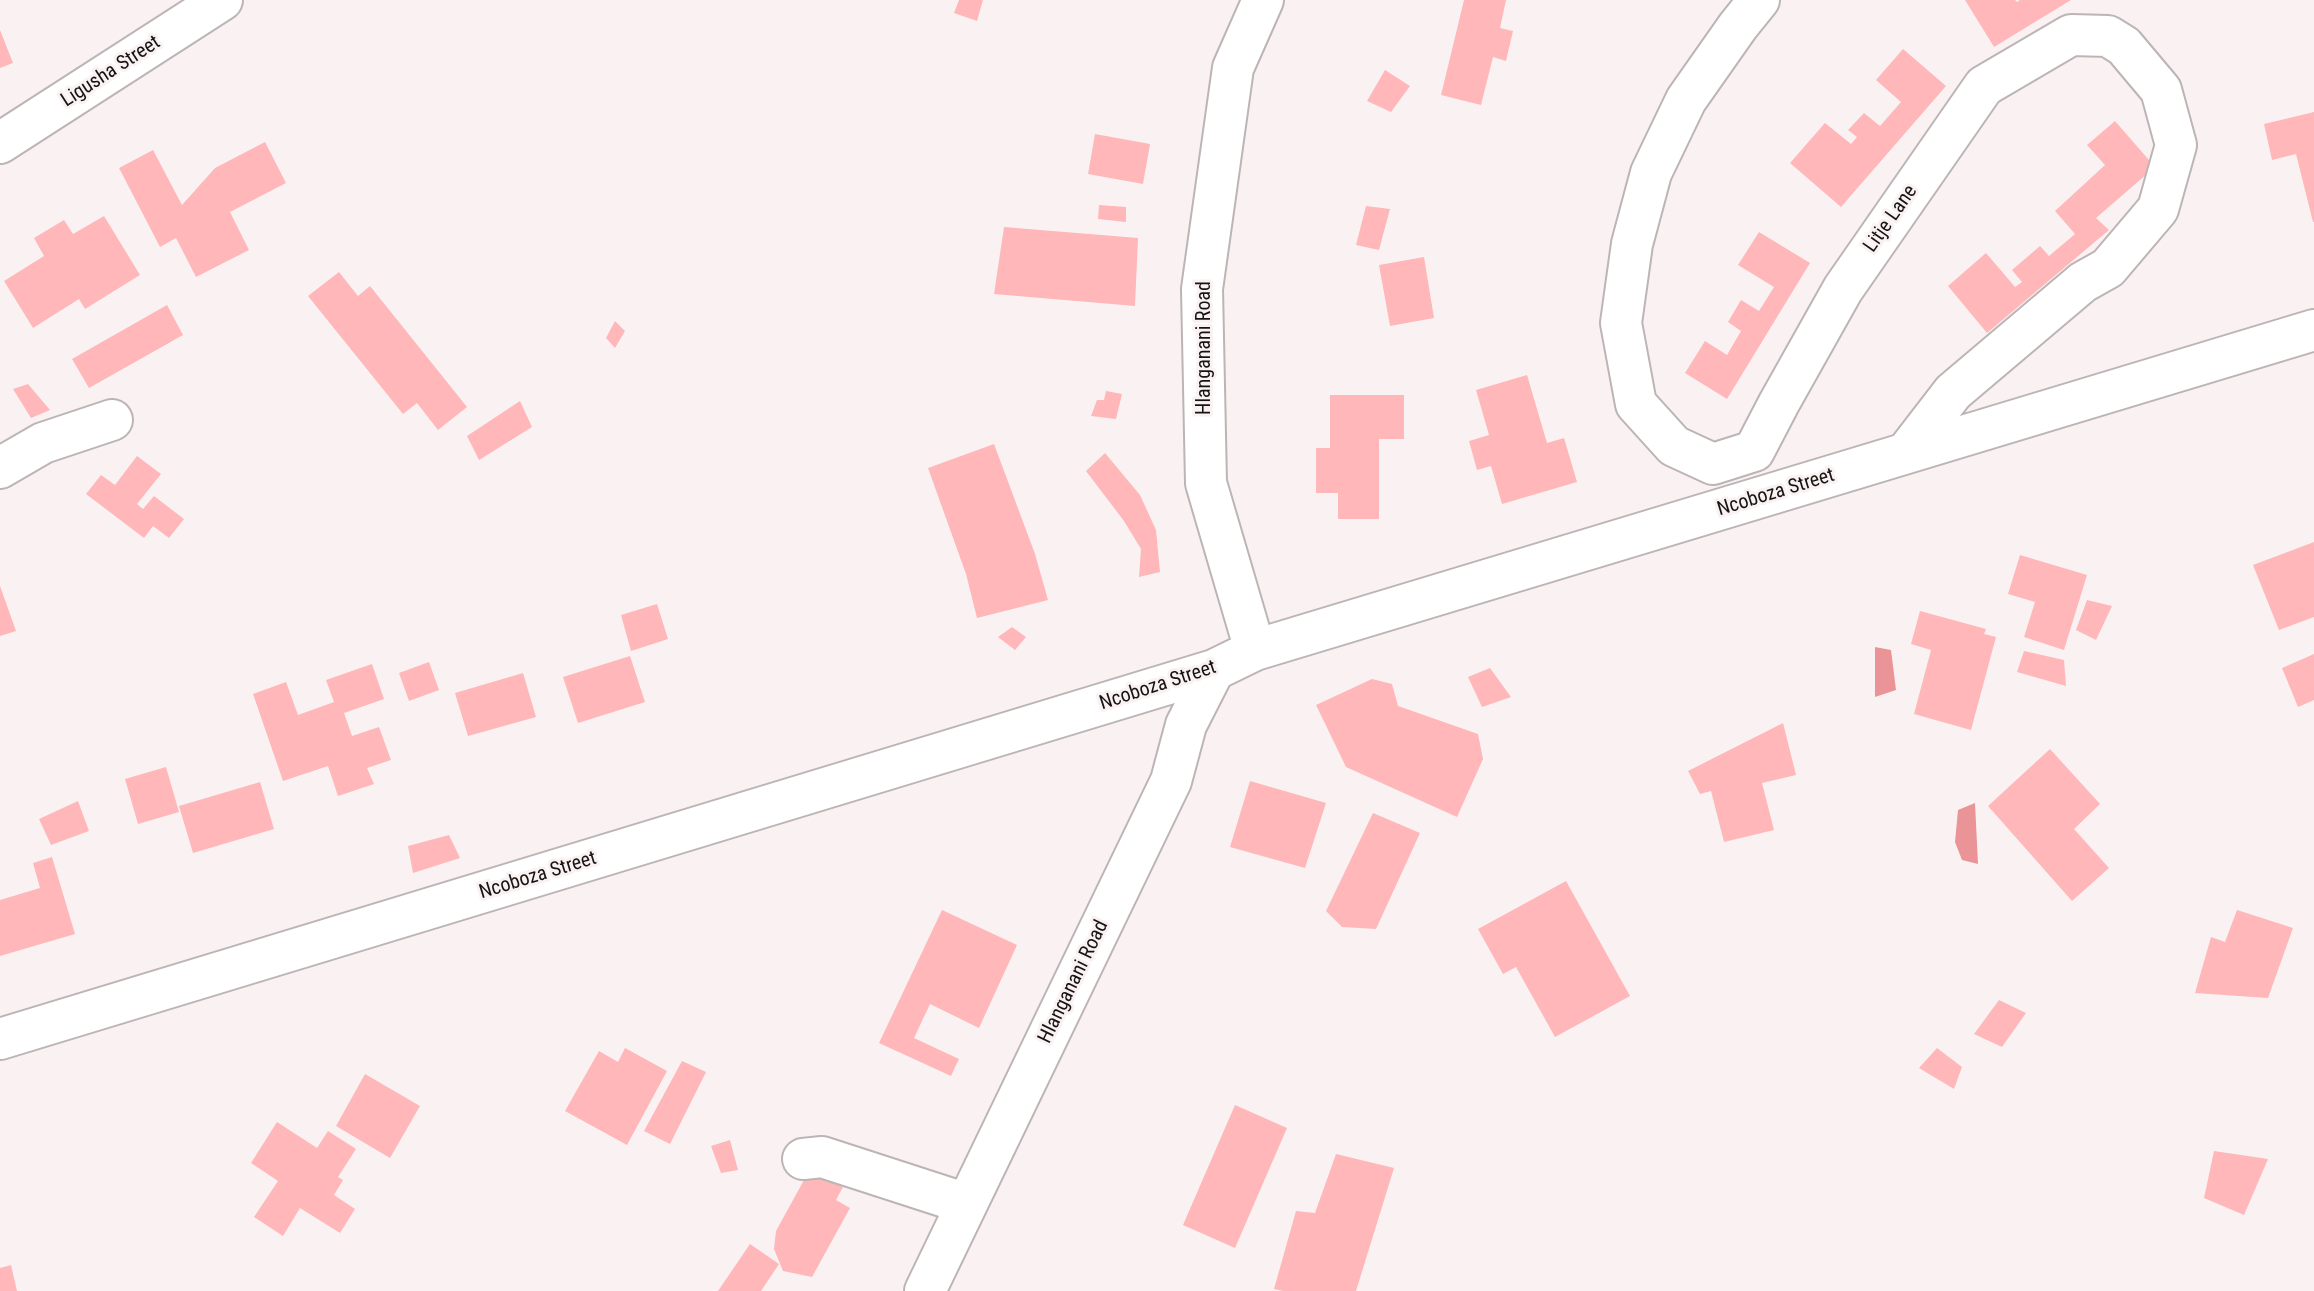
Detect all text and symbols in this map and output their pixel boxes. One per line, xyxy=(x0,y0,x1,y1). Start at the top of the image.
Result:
street label: Ligusha Street xyxy=(57,31,165,113)
street label: Litje Lane xyxy=(1859,181,1923,257)
street label: Hlanganani Road xyxy=(1193,281,1217,415)
street label: Ncoboza Street xyxy=(1715,464,1837,522)
street label: Ncoboza Street xyxy=(1097,656,1219,716)
street label: Ncoboza Street xyxy=(477,847,599,905)
street label: Hlanganani Road xyxy=(1034,917,1114,1047)

